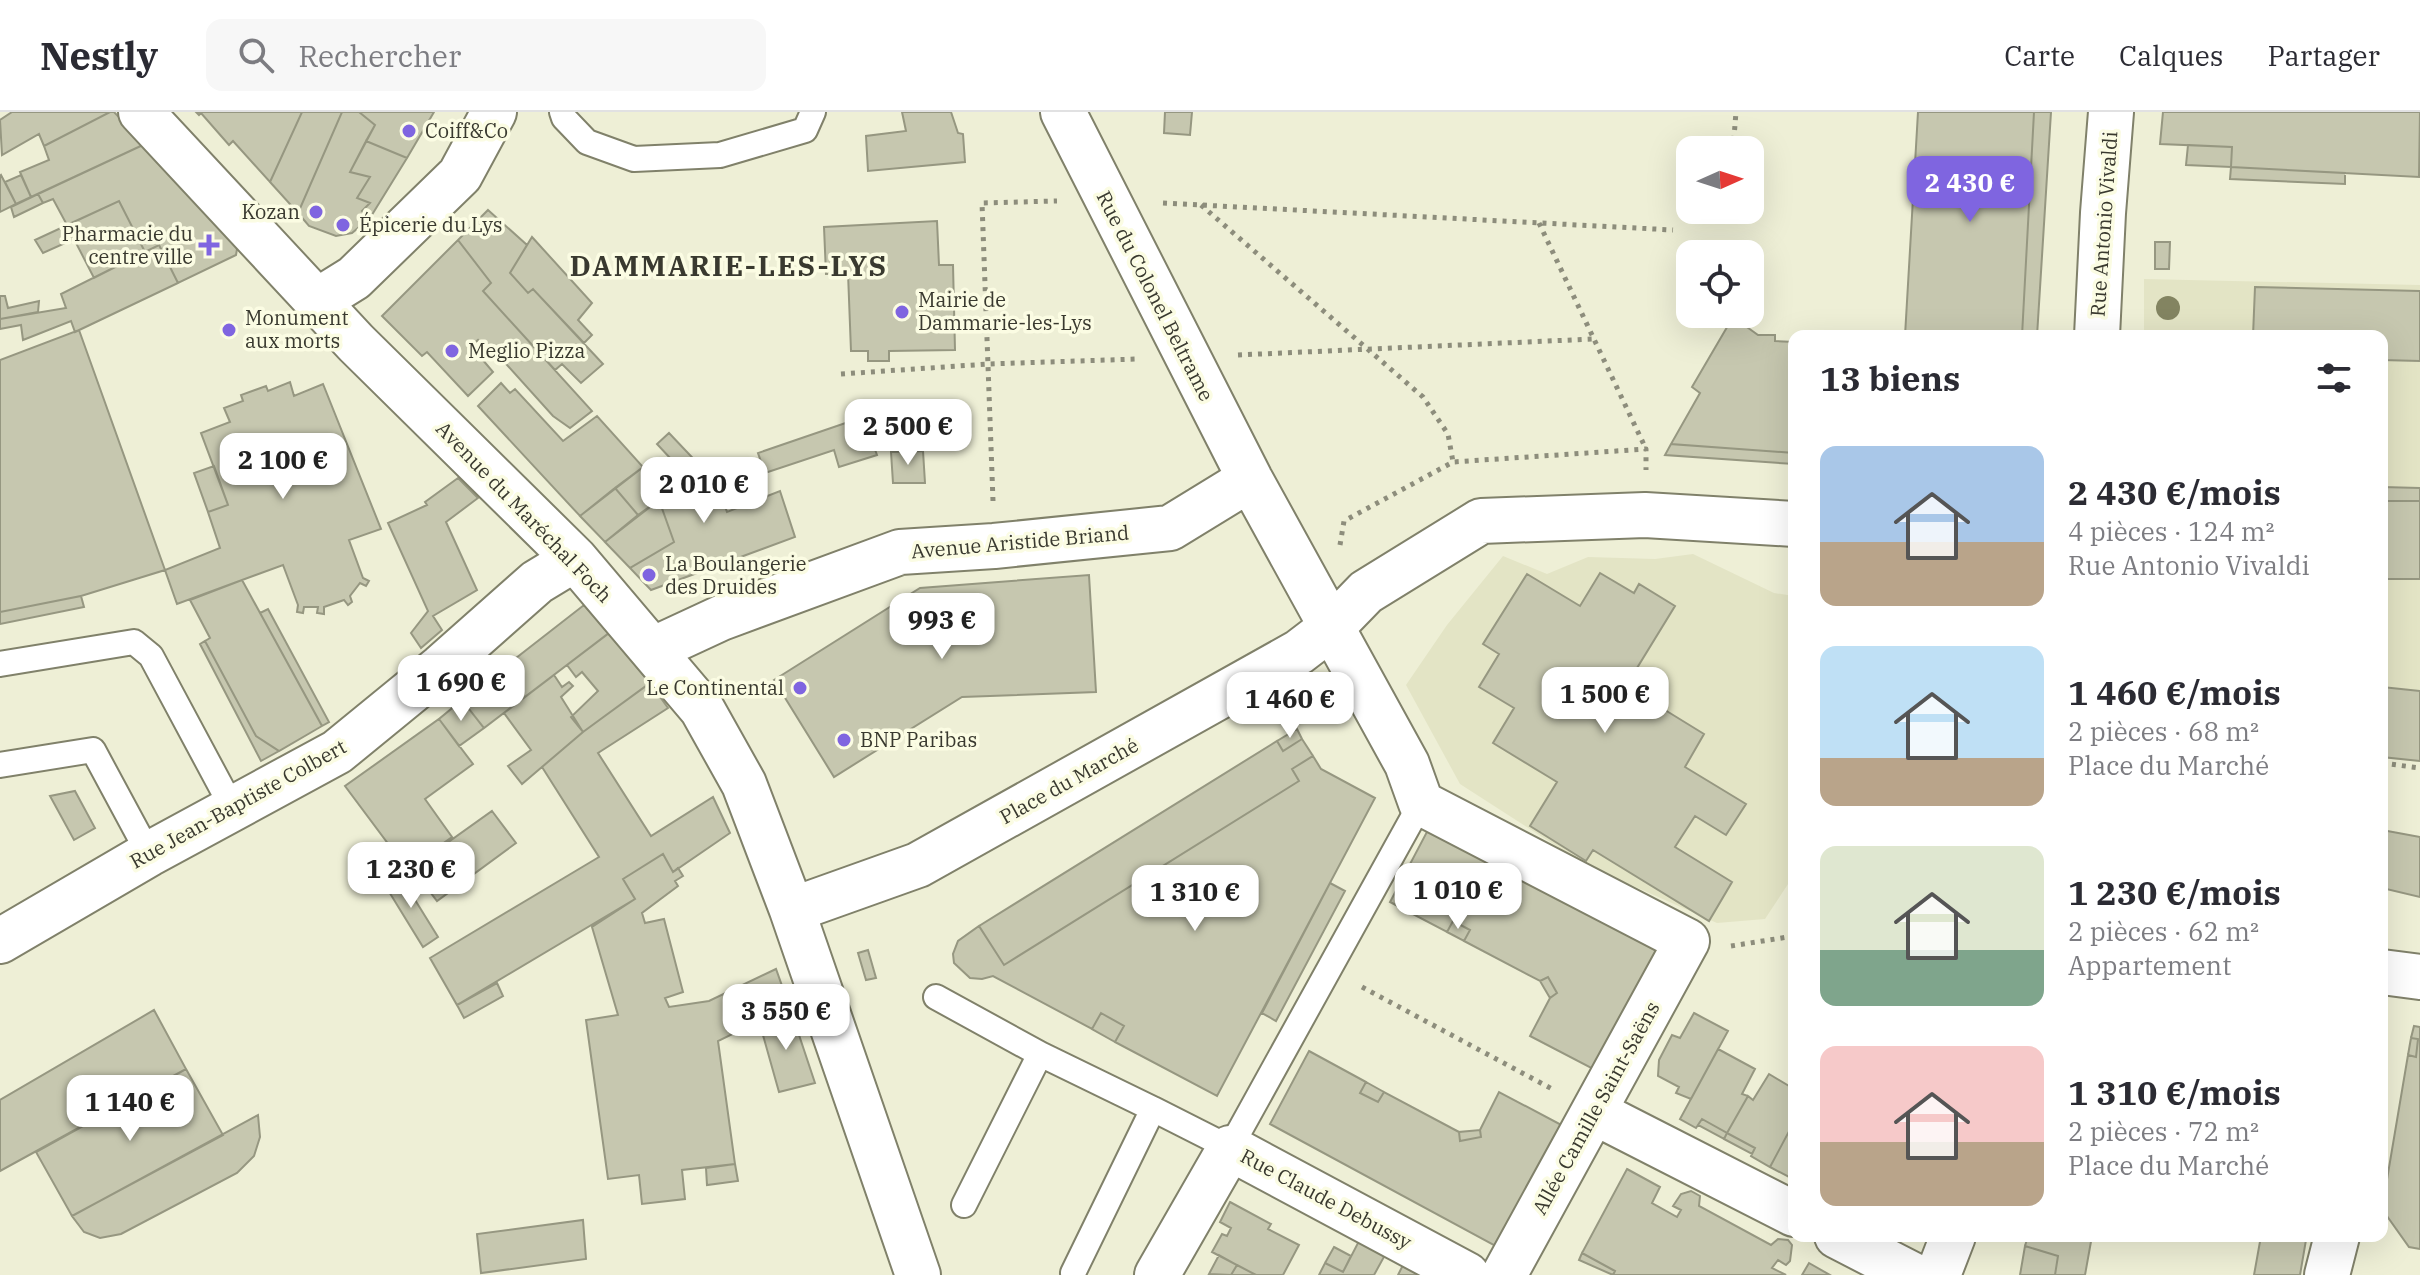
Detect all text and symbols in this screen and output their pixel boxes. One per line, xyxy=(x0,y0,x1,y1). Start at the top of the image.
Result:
search box xyxy=(206,19,766,91)
text: Nestly xyxy=(40,31,158,80)
icon: search xyxy=(234,33,278,77)
text: Rechercher xyxy=(298,36,461,75)
text: Carte xyxy=(2004,37,2075,74)
text: Calques xyxy=(2119,37,2223,74)
text: Partager xyxy=(2267,37,2380,74)
place label: Coiff&Co xyxy=(425,117,508,144)
marker: Coiff&Co xyxy=(400,122,418,140)
street label: Rue Antonio Vivaldi xyxy=(2084,130,2123,318)
north arrow xyxy=(1676,136,1764,224)
map controls xyxy=(1676,136,1764,328)
pin: 2 430 € xyxy=(1896,156,2044,224)
text: 2 430 € xyxy=(1925,165,2015,199)
street label: Rue du Colonel Beltrame xyxy=(1091,186,1220,405)
place label: Kozan xyxy=(241,198,300,225)
marker: Kozan xyxy=(307,203,325,221)
place label: Épicerie du Lys xyxy=(359,211,502,238)
marker: Épicerie du Lys xyxy=(334,216,352,234)
place label: Pharmacie du centre ville xyxy=(62,220,193,270)
marker: Pharmacie du centre ville xyxy=(200,236,218,254)
button: locate xyxy=(1676,240,1764,328)
district label: DAMMARIE-LES-LYS xyxy=(570,247,888,284)
place label: Mairie de Dammarie-les-Lys xyxy=(918,286,1092,336)
marker: Mairie de Dammarie-les-Lys xyxy=(893,303,911,321)
place label: Monument aux morts xyxy=(245,304,349,354)
marker: Monument aux morts xyxy=(220,321,238,339)
place label: Meglio Pizza xyxy=(468,337,585,364)
marker: Meglio Pizza xyxy=(443,342,461,360)
text: 13 biens xyxy=(1820,356,1960,400)
icon: filters xyxy=(2312,356,2356,400)
pin: 2 500 € xyxy=(834,399,982,467)
text: 2 500 € xyxy=(863,408,953,442)
street label: Avenue du Maréchal Foch xyxy=(430,415,618,608)
pin: 2 100 € xyxy=(209,433,357,501)
text: 2 100 € xyxy=(238,442,328,476)
pin: 2 010 € xyxy=(630,457,778,525)
text: 2 010 € xyxy=(659,466,749,500)
text: 2 430 €/mois xyxy=(2068,470,2281,514)
icon: home xyxy=(1884,478,1980,574)
text: 4 pièces · 124 m² xyxy=(2068,514,2275,548)
street label: Avenue Aristide Briand xyxy=(910,519,1130,564)
text: Rue Antonio Vivaldi xyxy=(2068,548,2310,582)
place label: La Boulangerie des Druides xyxy=(665,550,807,600)
marker: La Boulangerie des Druides xyxy=(640,566,658,584)
pin: 993 € xyxy=(886,593,998,661)
text: 993 € xyxy=(908,602,976,636)
pin: 1 690 € xyxy=(387,655,535,723)
text: 1 690 € xyxy=(416,664,506,698)
pin: 1 500 € xyxy=(1531,667,1679,735)
text: 1 460 €/mois xyxy=(2068,670,2281,714)
pin: 1 460 € xyxy=(1216,672,1364,740)
place label: Le Continental xyxy=(646,674,784,701)
text: 1 500 € xyxy=(1560,676,1650,710)
icon: home xyxy=(1884,678,1980,774)
marker: Le Continental xyxy=(791,679,809,697)
text: 1 460 € xyxy=(1245,681,1335,715)
text: 2 pièces · 68 m² xyxy=(2068,714,2259,748)
place label: BNP Paribas xyxy=(860,726,977,753)
marker: BNP Paribas xyxy=(835,731,853,749)
street label: Place du Marché xyxy=(995,731,1143,830)
street label: Rue Jean-Baptiste Colbert xyxy=(125,733,351,874)
text: Place du Marché xyxy=(2068,748,2269,782)
pin: 1 230 € xyxy=(337,842,485,910)
text: 1 230 € xyxy=(366,851,456,885)
pin: 1 010 € xyxy=(1384,863,1532,931)
pin: 1 310 € xyxy=(1121,865,1269,933)
text: 1 230 €/mois xyxy=(2068,870,2281,914)
text: 1 010 € xyxy=(1413,872,1503,906)
text: 1 310 € xyxy=(1150,874,1240,908)
icon: home xyxy=(1884,878,1980,974)
text: 2 pièces · 62 m² xyxy=(2068,914,2259,948)
text: Appartement xyxy=(2068,948,2231,982)
pin: 3 550 € xyxy=(712,984,860,1052)
text: 3 550 € xyxy=(741,993,831,1027)
street label: Allée Camille Saint-Saëns xyxy=(1526,996,1666,1219)
text: 1 310 €/mois xyxy=(2068,1070,2281,1114)
pin: 1 140 € xyxy=(56,1075,204,1143)
icon: home xyxy=(1884,1078,1980,1174)
text: 1 140 € xyxy=(85,1084,175,1118)
text: 2 pièces · 72 m² xyxy=(2068,1114,2259,1148)
street label: Rue Claude Debussy xyxy=(1236,1142,1417,1255)
text: Place du Marché xyxy=(2068,1148,2269,1182)

